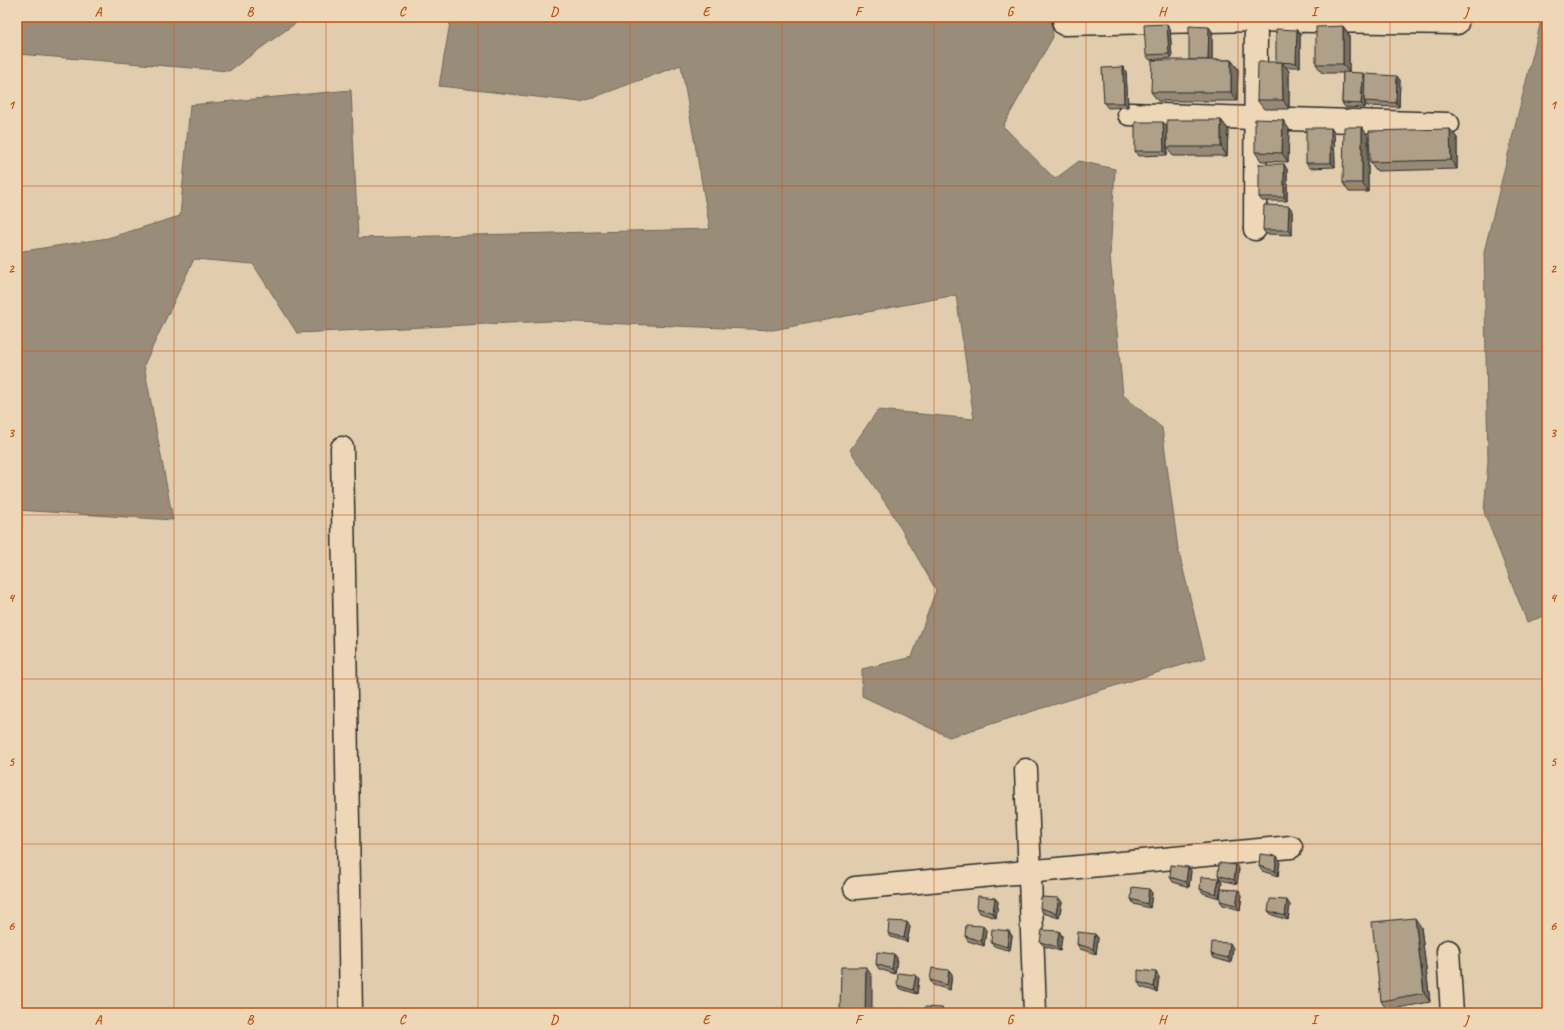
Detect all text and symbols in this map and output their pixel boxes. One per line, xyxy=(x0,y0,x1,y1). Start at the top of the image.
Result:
text: A xyxy=(95,4,103,20)
text: B xyxy=(247,4,255,20)
text: C xyxy=(399,4,407,20)
text: D xyxy=(550,4,559,20)
text: E xyxy=(703,4,712,20)
text: F xyxy=(855,4,864,20)
text: G xyxy=(1007,4,1015,20)
text: H xyxy=(1158,4,1168,20)
text: I xyxy=(1311,4,1320,20)
text: J xyxy=(1463,4,1470,20)
text: 1 xyxy=(8,97,16,113)
text: 1 xyxy=(1550,97,1558,113)
text: 2 xyxy=(8,261,15,277)
text: 2 xyxy=(1550,261,1557,277)
text: 3 xyxy=(8,425,15,441)
text: 3 xyxy=(1550,425,1557,441)
text: 4 xyxy=(8,590,16,606)
text: 4 xyxy=(1550,590,1558,606)
text: 5 xyxy=(8,754,15,770)
text: 5 xyxy=(1550,754,1557,770)
text: 6 xyxy=(8,918,15,934)
text: 6 xyxy=(1550,918,1557,934)
text: A xyxy=(95,1012,103,1028)
text: B xyxy=(247,1012,255,1028)
text: C xyxy=(399,1012,407,1028)
text: D xyxy=(550,1012,559,1028)
text: E xyxy=(703,1012,712,1028)
text: F xyxy=(855,1012,864,1028)
text: G xyxy=(1007,1012,1015,1028)
text: H xyxy=(1158,1012,1168,1028)
text: I xyxy=(1311,1012,1320,1028)
text: J xyxy=(1463,1012,1470,1028)

